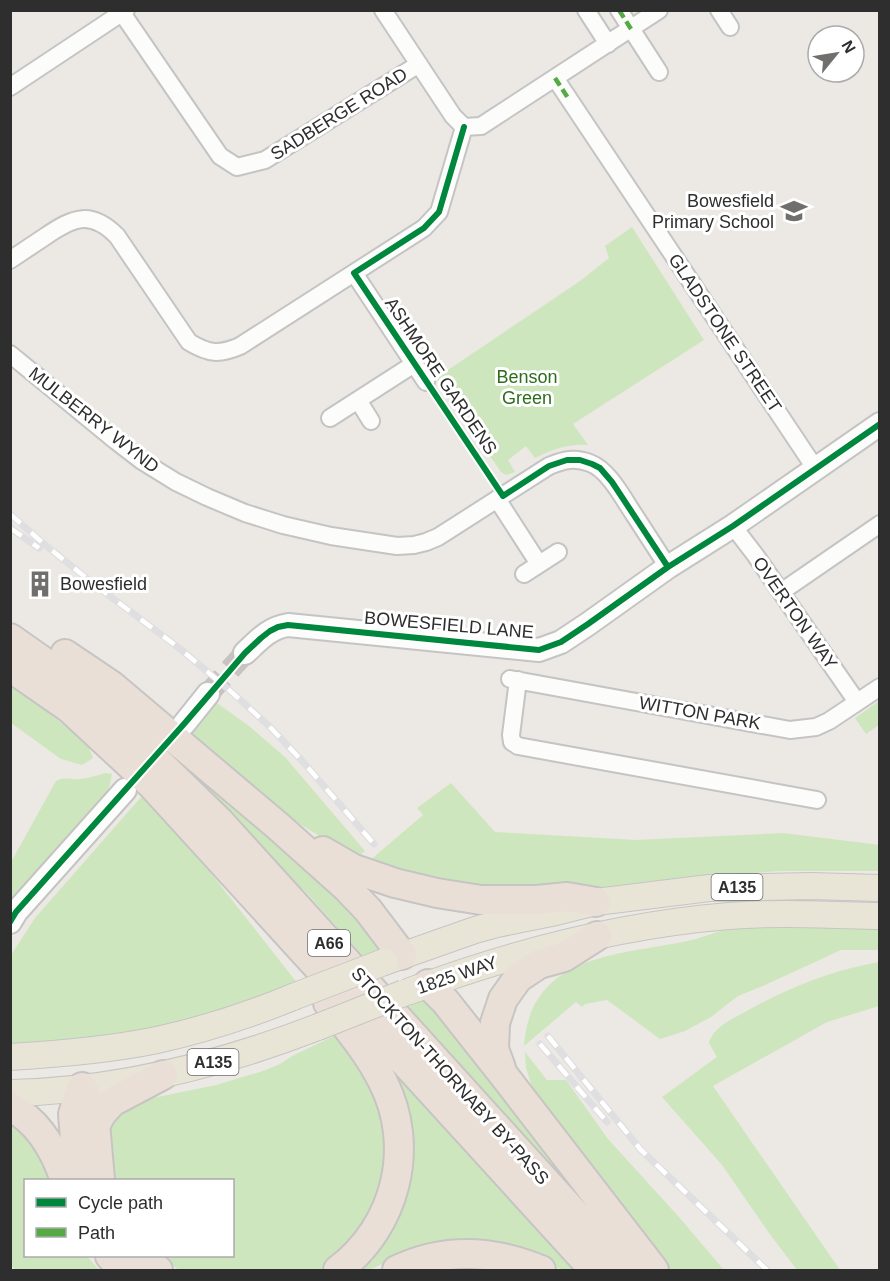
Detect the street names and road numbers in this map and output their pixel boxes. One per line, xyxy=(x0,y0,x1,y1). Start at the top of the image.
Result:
street label: SADBERGE ROAD xyxy=(267,64,411,164)
street label: GLADSTONE STREET xyxy=(665,250,785,416)
street label: ASHMORE GARDENS xyxy=(381,294,501,458)
street label: MULBERRY WYND xyxy=(25,363,163,477)
street label: OVERTON WAY xyxy=(749,553,841,673)
street label: BOWESFIELD LANE xyxy=(363,608,535,642)
street label: WITTON PARK xyxy=(638,692,762,734)
road number: A135 xyxy=(712,874,762,900)
road number: A66 xyxy=(308,930,350,956)
street label: 1825 WAY xyxy=(414,952,500,998)
street label: STOCKTON-THORNABY BY-PASS xyxy=(347,963,553,1189)
road number: A135 xyxy=(188,1049,238,1075)

